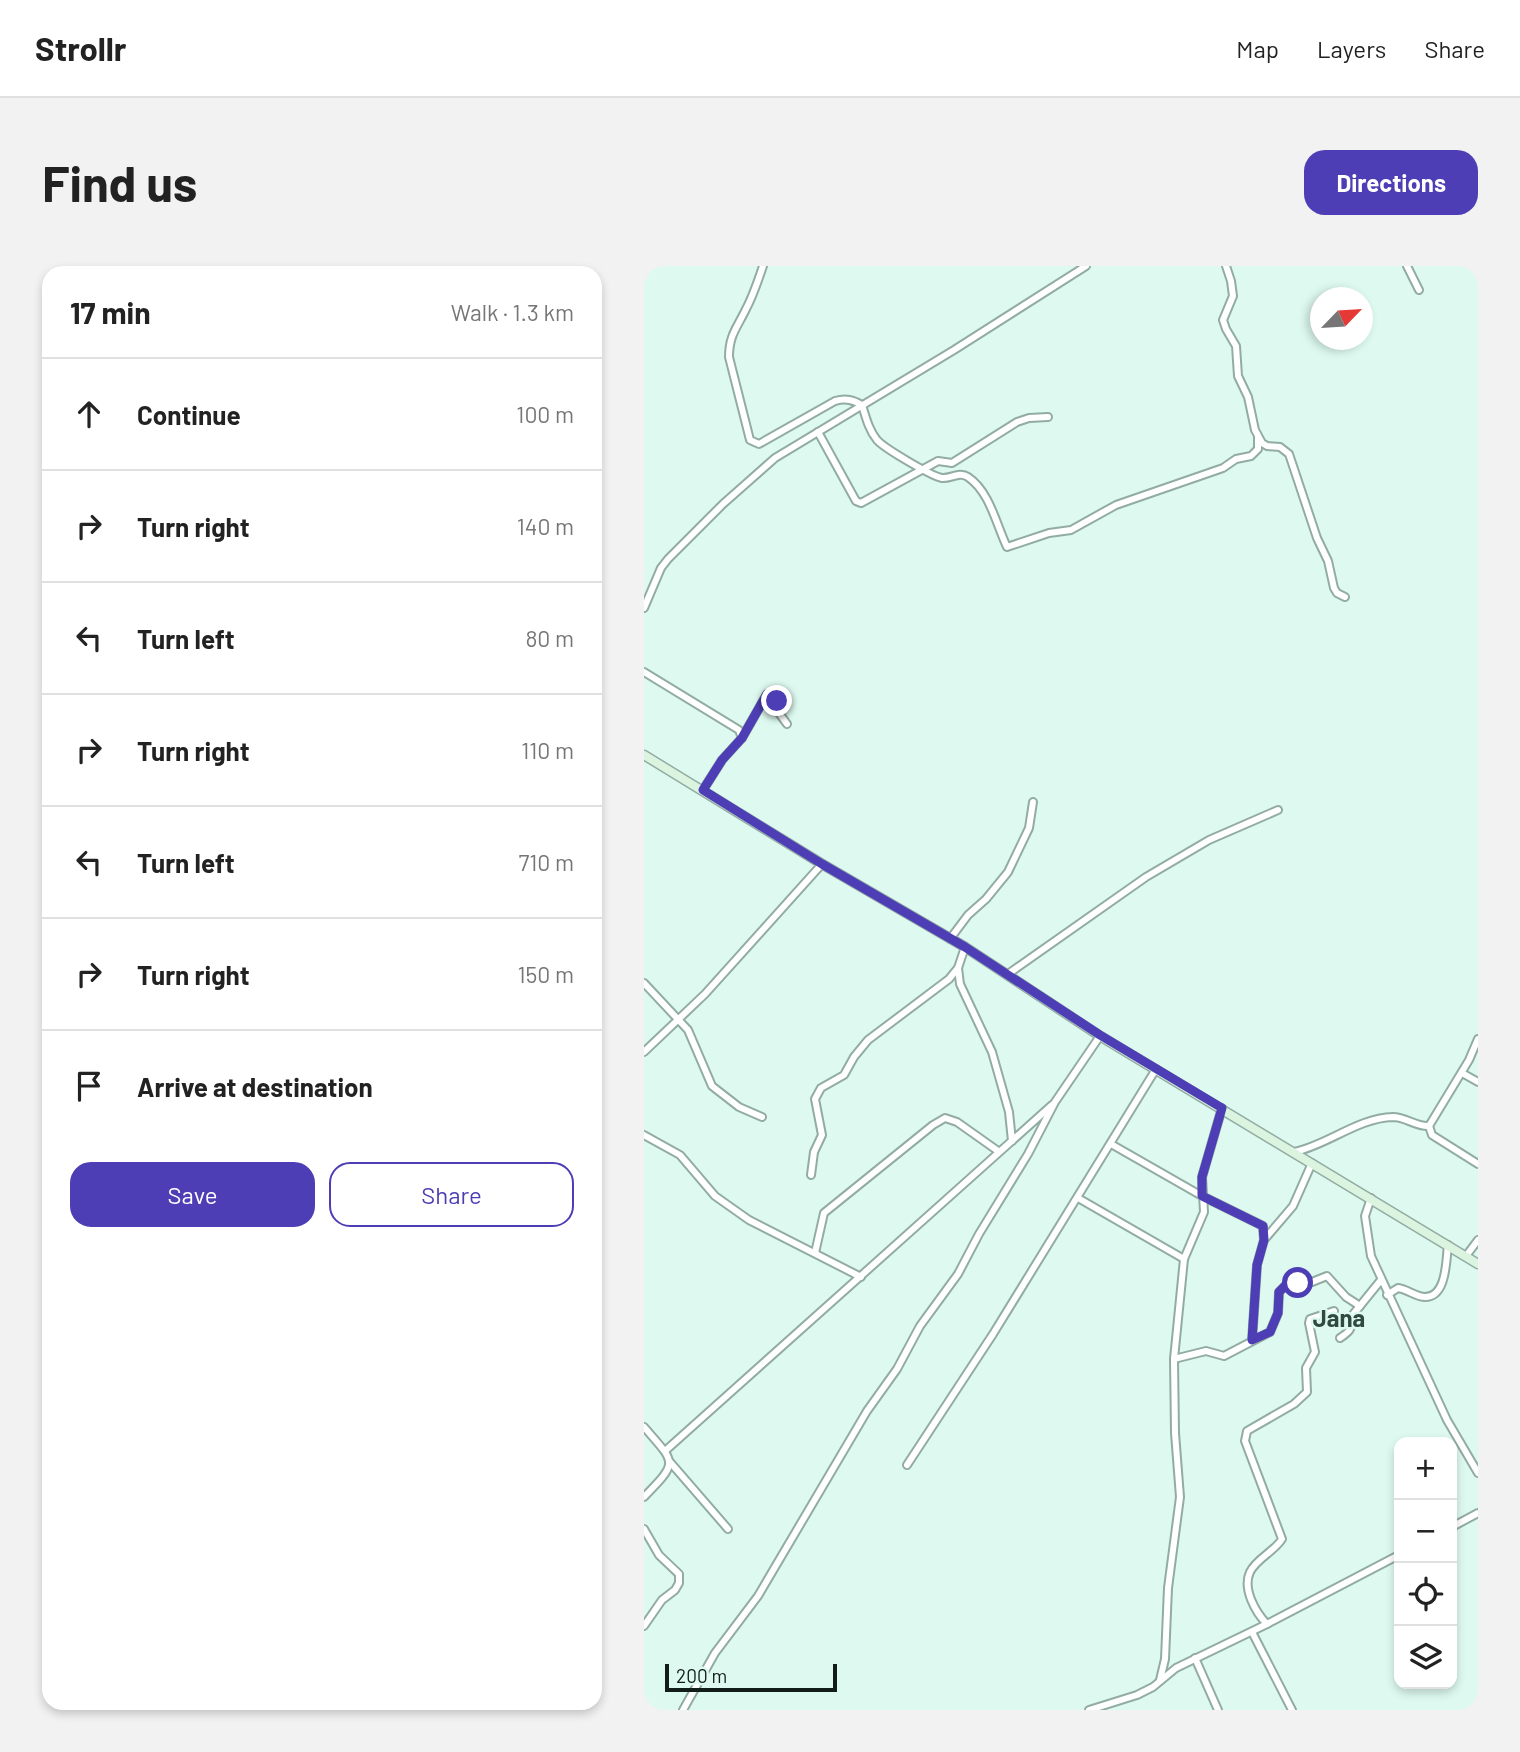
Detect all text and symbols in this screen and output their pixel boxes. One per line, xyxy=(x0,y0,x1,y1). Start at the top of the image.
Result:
text: Strollr xyxy=(35,28,127,68)
text: Map xyxy=(1236,34,1279,63)
text: Layers xyxy=(1317,34,1386,63)
text: Share xyxy=(1424,34,1485,63)
button: Directions xyxy=(1304,150,1478,215)
text: Find us xyxy=(42,153,197,212)
north arrow xyxy=(1310,287,1373,350)
text: 17 min xyxy=(70,294,151,330)
text: Walk · 1.3 km xyxy=(451,298,574,326)
icon: ahead xyxy=(70,395,108,433)
text: Continue xyxy=(137,399,241,430)
text: 100 m xyxy=(516,400,574,428)
icon: right xyxy=(70,507,108,545)
text: Turn right xyxy=(137,511,250,542)
text: 140 m xyxy=(517,512,574,540)
icon: left xyxy=(70,619,108,657)
text: Turn left xyxy=(137,623,235,654)
text: 80 m xyxy=(525,624,574,652)
route end xyxy=(761,685,792,716)
icon: right xyxy=(70,731,108,769)
text: Turn right xyxy=(137,735,250,766)
text: 110 m xyxy=(521,736,574,764)
icon: left xyxy=(70,843,108,881)
text: Turn left xyxy=(137,847,235,878)
text: 710 m xyxy=(518,848,574,876)
icon: right xyxy=(70,955,108,993)
text: Turn right xyxy=(137,959,250,990)
text: 150 m xyxy=(518,960,574,988)
icon: arrive xyxy=(70,1067,108,1105)
text: Arrive at destination xyxy=(137,1071,373,1102)
button: Save xyxy=(70,1162,315,1227)
button: Share xyxy=(329,1162,574,1227)
route start xyxy=(1282,1267,1313,1298)
district label: Jana xyxy=(1313,1303,1365,1332)
map controls xyxy=(1394,1437,1457,1689)
button: + xyxy=(1394,1437,1457,1500)
button: − xyxy=(1394,1500,1457,1563)
button: locate xyxy=(1394,1563,1457,1626)
button: layers xyxy=(1394,1626,1457,1689)
scale bar xyxy=(665,1661,836,1693)
text: 200 m xyxy=(676,1664,727,1687)

